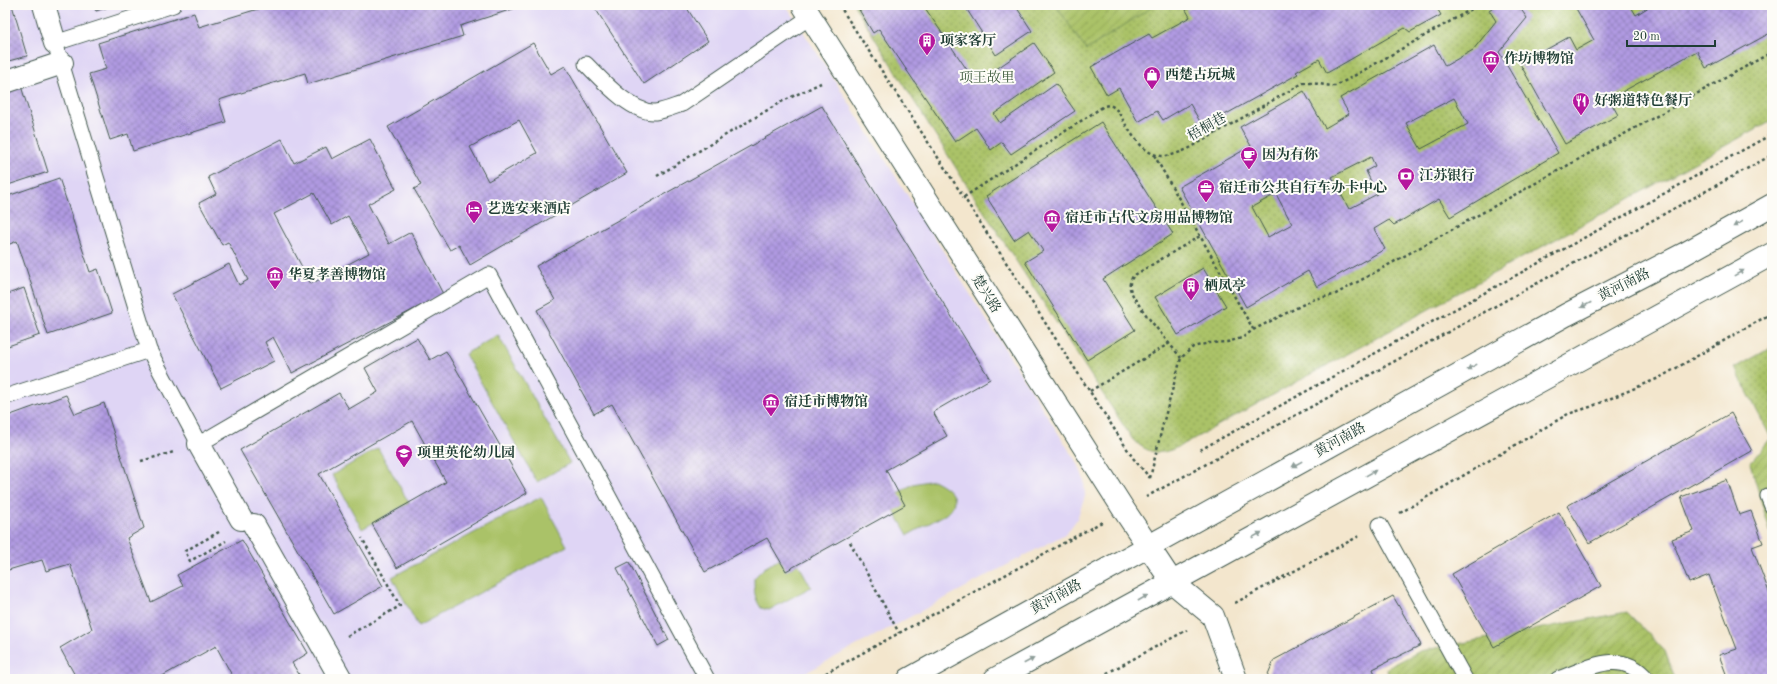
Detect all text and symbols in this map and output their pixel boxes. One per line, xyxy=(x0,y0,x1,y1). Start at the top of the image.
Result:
scale bar xyxy=(1627,22,1715,48)
building icon: 项家客厅 xyxy=(917,31,937,56)
text: 20 m xyxy=(1633,31,1660,43)
place label: 项家客厅 xyxy=(940,32,996,48)
museum icon: 作坊博物馆 xyxy=(1481,49,1501,74)
place label: 作坊博物馆 xyxy=(1504,50,1574,66)
shop icon: 西楚古玩城 xyxy=(1142,65,1162,90)
place label: 西楚古玩城 xyxy=(1165,67,1235,82)
park label: 项王故里 xyxy=(959,70,1015,85)
restaurant icon: 好粥道特色餐厅 xyxy=(1571,91,1591,116)
place label: 好粥道特色餐厅 xyxy=(1594,93,1692,108)
street label: 梧桐巷 xyxy=(1185,110,1229,144)
cafe icon: 因为有你 xyxy=(1239,145,1259,170)
place label: 因为有你 xyxy=(1262,147,1318,162)
bank icon: 江苏银行 xyxy=(1396,166,1416,191)
place label: 江苏银行 xyxy=(1419,167,1475,183)
office icon: 宿迁市公共自行车办卡中心 xyxy=(1196,178,1216,203)
place label: 宿迁市公共自行车办卡中心 xyxy=(1219,179,1387,195)
hotel icon: 艺选安来酒店 xyxy=(464,199,484,224)
place label: 艺选安来酒店 xyxy=(487,200,571,216)
museum icon: 宿迁市古代文房用品博物馆 xyxy=(1042,208,1062,233)
place label: 宿迁市古代文房用品博物馆 xyxy=(1065,209,1233,225)
one-way arrow xyxy=(1732,221,1744,228)
museum icon: 华夏孝善博物馆 xyxy=(265,265,285,290)
street label: 黄河南路 xyxy=(1595,265,1652,304)
place label: 华夏孝善博物馆 xyxy=(288,266,386,282)
one-way arrow xyxy=(1733,269,1744,276)
street label: 楚兴路 xyxy=(969,272,1004,316)
building icon: 栖凤亭 xyxy=(1181,276,1201,301)
place label: 栖凤亭 xyxy=(1204,278,1246,293)
one-way arrow xyxy=(1580,302,1592,308)
one-way arrow xyxy=(1466,364,1478,371)
museum icon: 宿迁市博物馆 xyxy=(761,392,781,417)
place label: 宿迁市博物馆 xyxy=(784,393,868,409)
street label: 黄河南路 xyxy=(1312,419,1368,460)
school or university icon: 项里英伦幼儿园 xyxy=(394,443,414,468)
place label: 项里英伦幼儿园 xyxy=(417,445,515,460)
one-way arrow xyxy=(1291,460,1303,467)
one-way arrow xyxy=(1365,469,1377,476)
one-way arrow xyxy=(1251,532,1263,538)
street label: 黄河南路 xyxy=(1028,576,1084,617)
one-way arrow xyxy=(1137,594,1149,601)
one-way arrow xyxy=(1024,657,1035,664)

